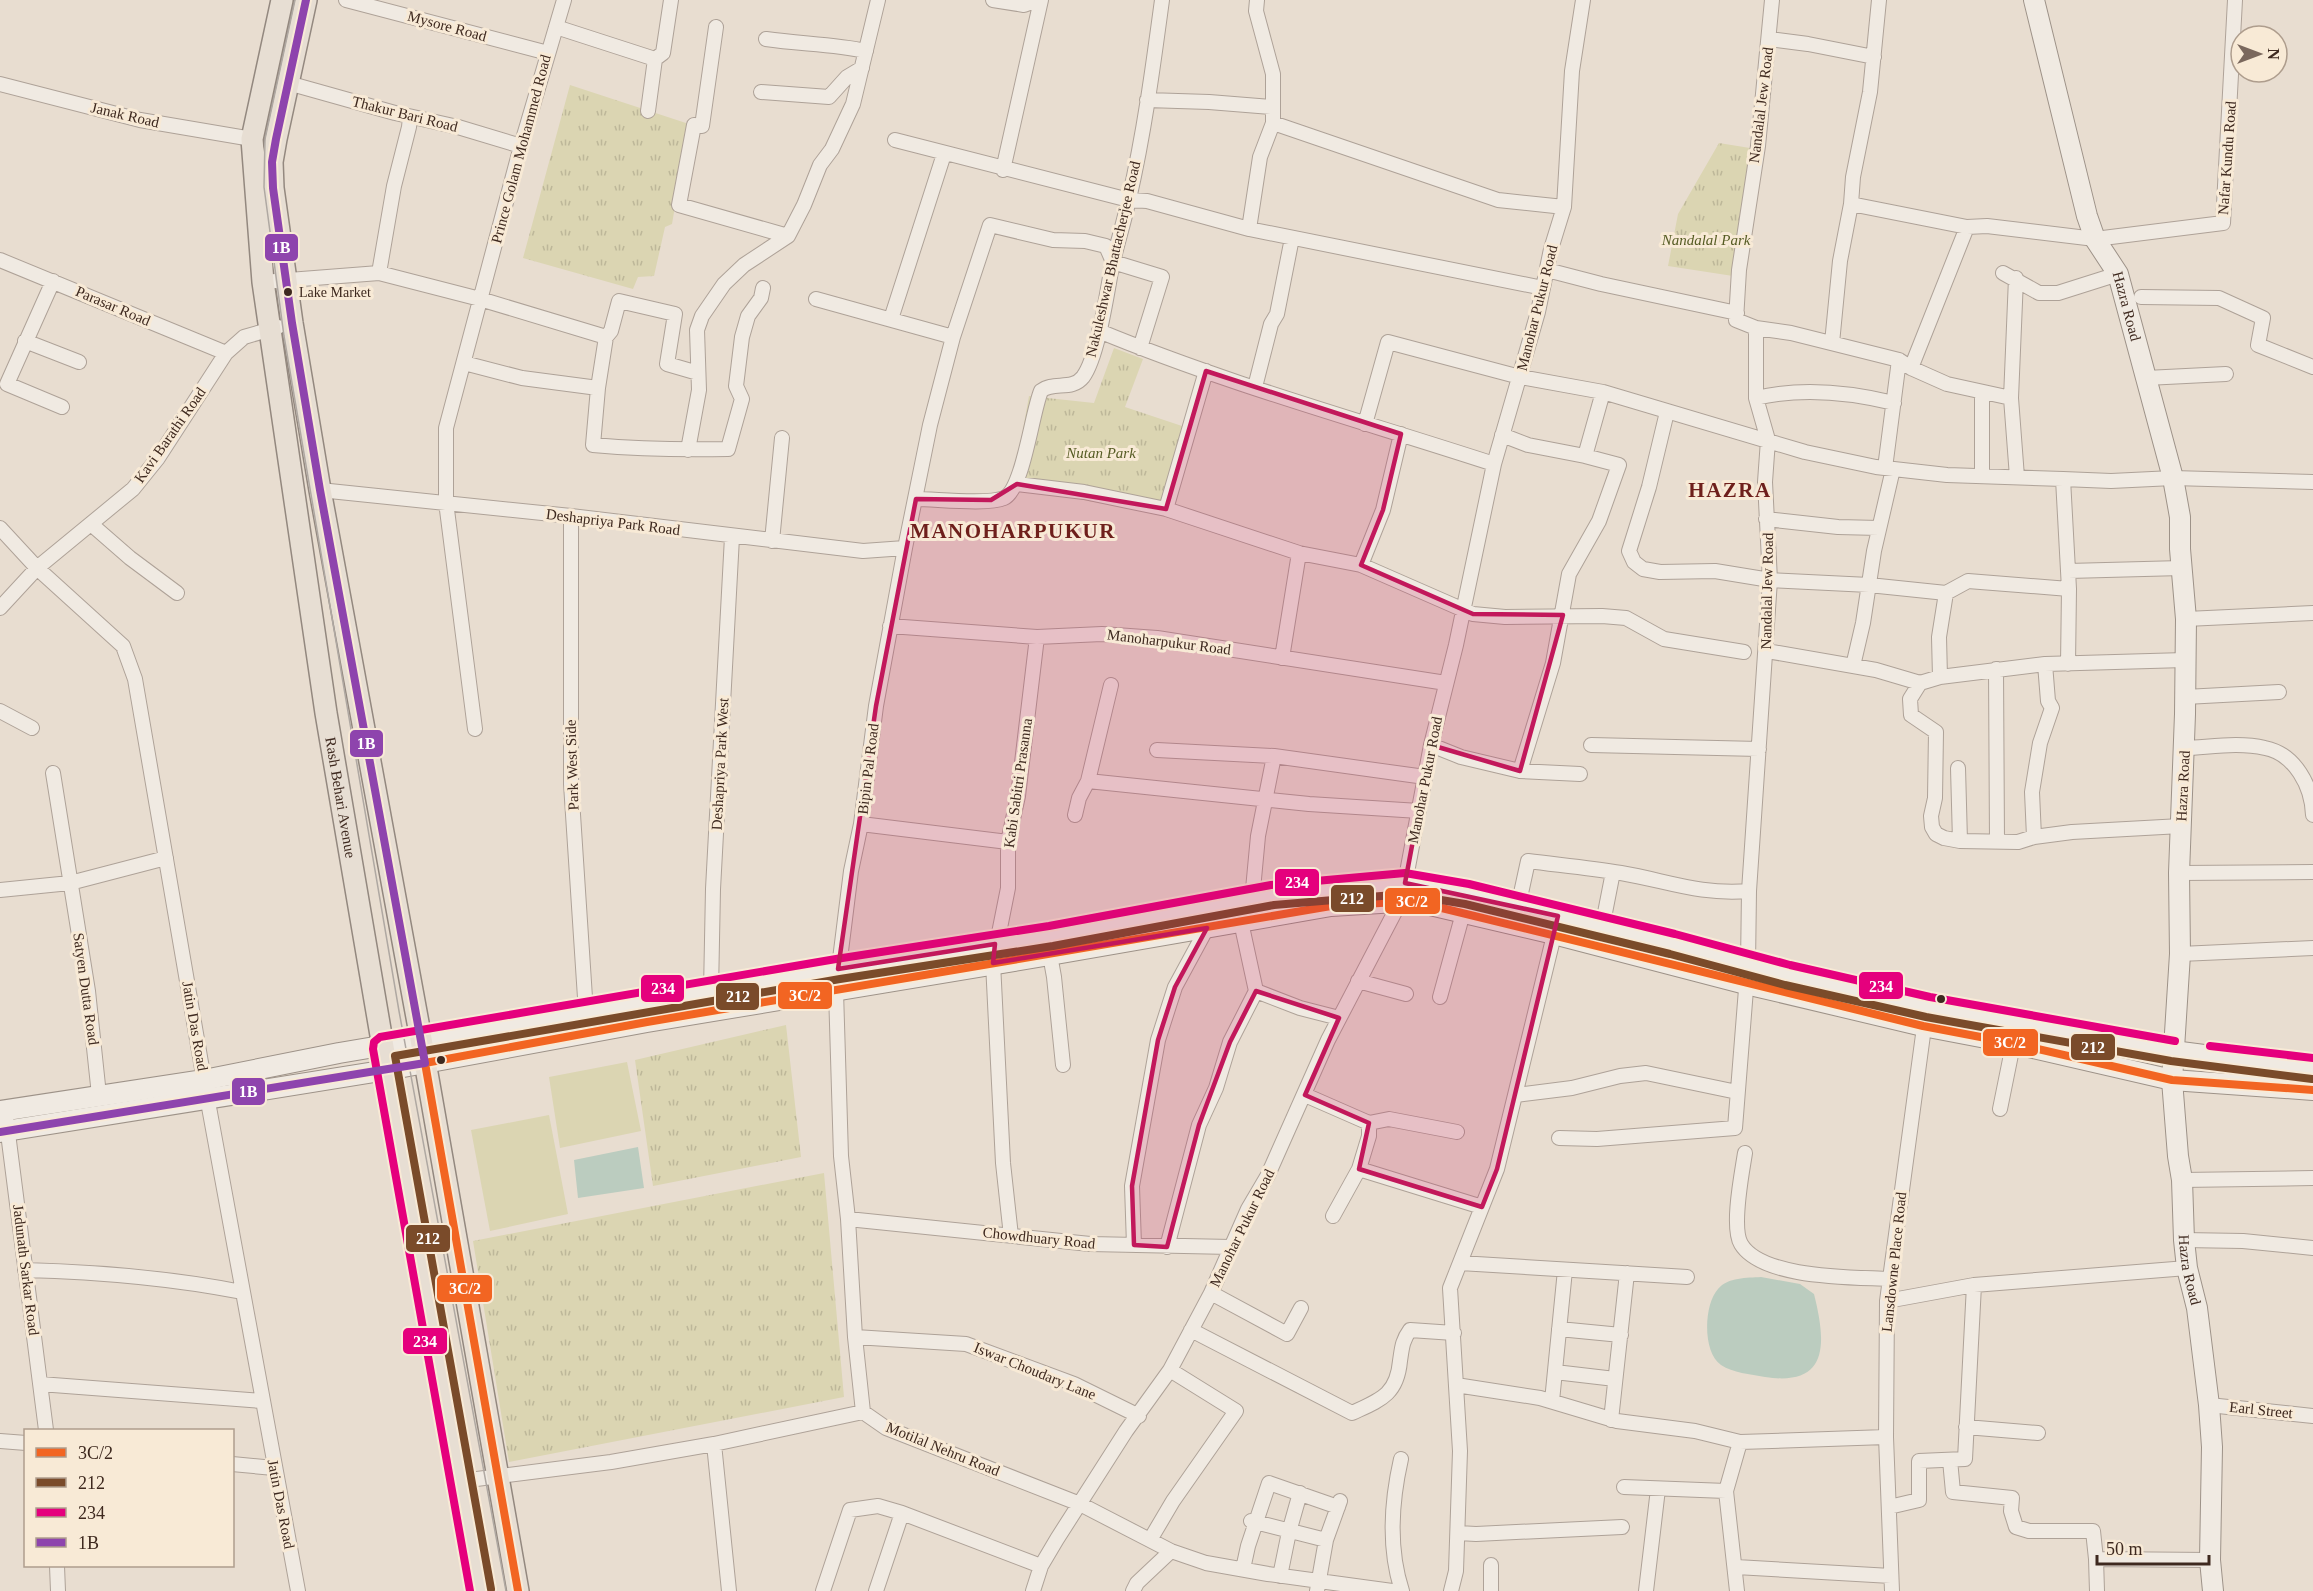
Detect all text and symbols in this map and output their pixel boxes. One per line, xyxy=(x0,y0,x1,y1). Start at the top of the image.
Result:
street label: Mysore Road xyxy=(406,8,489,44)
north arrow xyxy=(2229,24,2289,84)
street label: Nandalal Jew Road xyxy=(1746,46,1776,164)
text: N xyxy=(2265,48,2282,60)
street label: Prince Golam Mohammed Road xyxy=(488,52,554,245)
street label: Thakur Bari Road xyxy=(351,93,460,135)
street label: Janak Road xyxy=(89,99,161,131)
street label: Nafar Kundu Road xyxy=(2215,100,2239,215)
street label: Nakuleshwar Bhattacherjee Road xyxy=(1083,159,1143,359)
park label: Nandalal Park xyxy=(1661,232,1751,248)
line badge: 1B xyxy=(264,233,299,262)
text: 1B xyxy=(272,239,291,256)
street label: Manohar Pukur Road xyxy=(1514,243,1561,373)
street label: Hazra Road xyxy=(2110,270,2144,343)
street label: Parasar Road xyxy=(73,283,153,329)
place label: Lake Market xyxy=(299,285,371,300)
marker: Lake Market xyxy=(282,286,294,298)
street label: Kavi Barathi Road xyxy=(131,384,209,486)
park label: Nutan Park xyxy=(1065,445,1136,461)
district label: HAZRA xyxy=(1688,478,1772,502)
street label: Deshapriya Park Road xyxy=(545,506,681,538)
district label: MANOHARPUKUR xyxy=(910,519,1116,543)
street label: Nandalal Jew Road xyxy=(1758,532,1776,649)
street label: Manoharpukur Road xyxy=(1106,626,1232,658)
street label: Deshapriya Park West xyxy=(709,697,732,831)
street label: Manohar Pukur Road xyxy=(1405,715,1445,845)
street label: Kabi Sabitri Prasanna xyxy=(1001,717,1035,849)
street label: Park West Side xyxy=(562,719,582,811)
street label: Bipin Pal Road xyxy=(854,722,882,815)
line badge: 1B xyxy=(349,729,384,758)
text: 1B xyxy=(357,735,376,752)
street label: Rash Behari Avenue xyxy=(322,736,359,860)
street label: Hazra Road xyxy=(2173,750,2193,822)
line badge: 234 xyxy=(1274,868,1320,897)
text: 234 xyxy=(1285,874,1309,891)
line badge: 212 xyxy=(1330,884,1375,913)
line badge: 3C/2 xyxy=(1384,887,1441,915)
text: 212 xyxy=(1340,890,1364,907)
text: 3C/2 xyxy=(1396,893,1428,910)
street label: Satyen Dutta Road xyxy=(70,932,102,1047)
line badge: 234 xyxy=(1858,971,1904,1000)
line badge: 234 xyxy=(640,974,685,1003)
text: 234 xyxy=(1869,978,1893,995)
street label: Jatin Das Road xyxy=(179,980,211,1073)
text: 234 xyxy=(651,980,675,997)
line badge: 3C/2 xyxy=(777,981,833,1010)
line badge: 212 xyxy=(715,982,760,1011)
text: 3C/2 xyxy=(789,987,821,1004)
text: 212 xyxy=(726,988,750,1005)
unlabelled marker xyxy=(1935,993,1947,1005)
line badge: 3C/2 xyxy=(1982,1028,2039,1057)
line badge: 212 xyxy=(2070,1033,2116,1061)
text: 3C/2 xyxy=(1994,1034,2026,1051)
text: 212 xyxy=(2081,1039,2105,1056)
unlabelled marker xyxy=(435,1054,447,1066)
line badge: 1B xyxy=(231,1077,266,1106)
text: 1B xyxy=(239,1083,258,1100)
street label: Manohar Pukur Road xyxy=(1207,1166,1278,1290)
street label: Lansdowne Place Road xyxy=(1879,1191,1909,1333)
street label: Jadunath Sarkar Road xyxy=(10,1204,42,1337)
line badge: 212 xyxy=(405,1224,451,1253)
street label: Chowdhuary Road xyxy=(982,1224,1096,1252)
text: 212 xyxy=(416,1230,440,1247)
street label: Hazra Road xyxy=(2176,1234,2204,1307)
line badge: 3C/2 xyxy=(436,1274,493,1303)
text: 3C/2 xyxy=(449,1280,481,1297)
line badge: 234 xyxy=(402,1327,448,1355)
text: 234 xyxy=(413,1333,437,1350)
street label: Iswar Choudary Lane xyxy=(972,1339,1099,1403)
street label: Earl Street xyxy=(2228,1399,2294,1421)
street label: Motilal Nehru Road xyxy=(884,1419,1002,1479)
legend xyxy=(24,1429,234,1567)
text: 3C/2 xyxy=(78,1443,113,1463)
street label: Jatin Das Road xyxy=(264,1458,298,1551)
text: 212 xyxy=(78,1473,105,1493)
text: 234 xyxy=(78,1503,105,1523)
scale bar xyxy=(2097,1528,2210,1566)
text: 1B xyxy=(78,1533,99,1553)
text: 50 m xyxy=(2106,1539,2143,1559)

